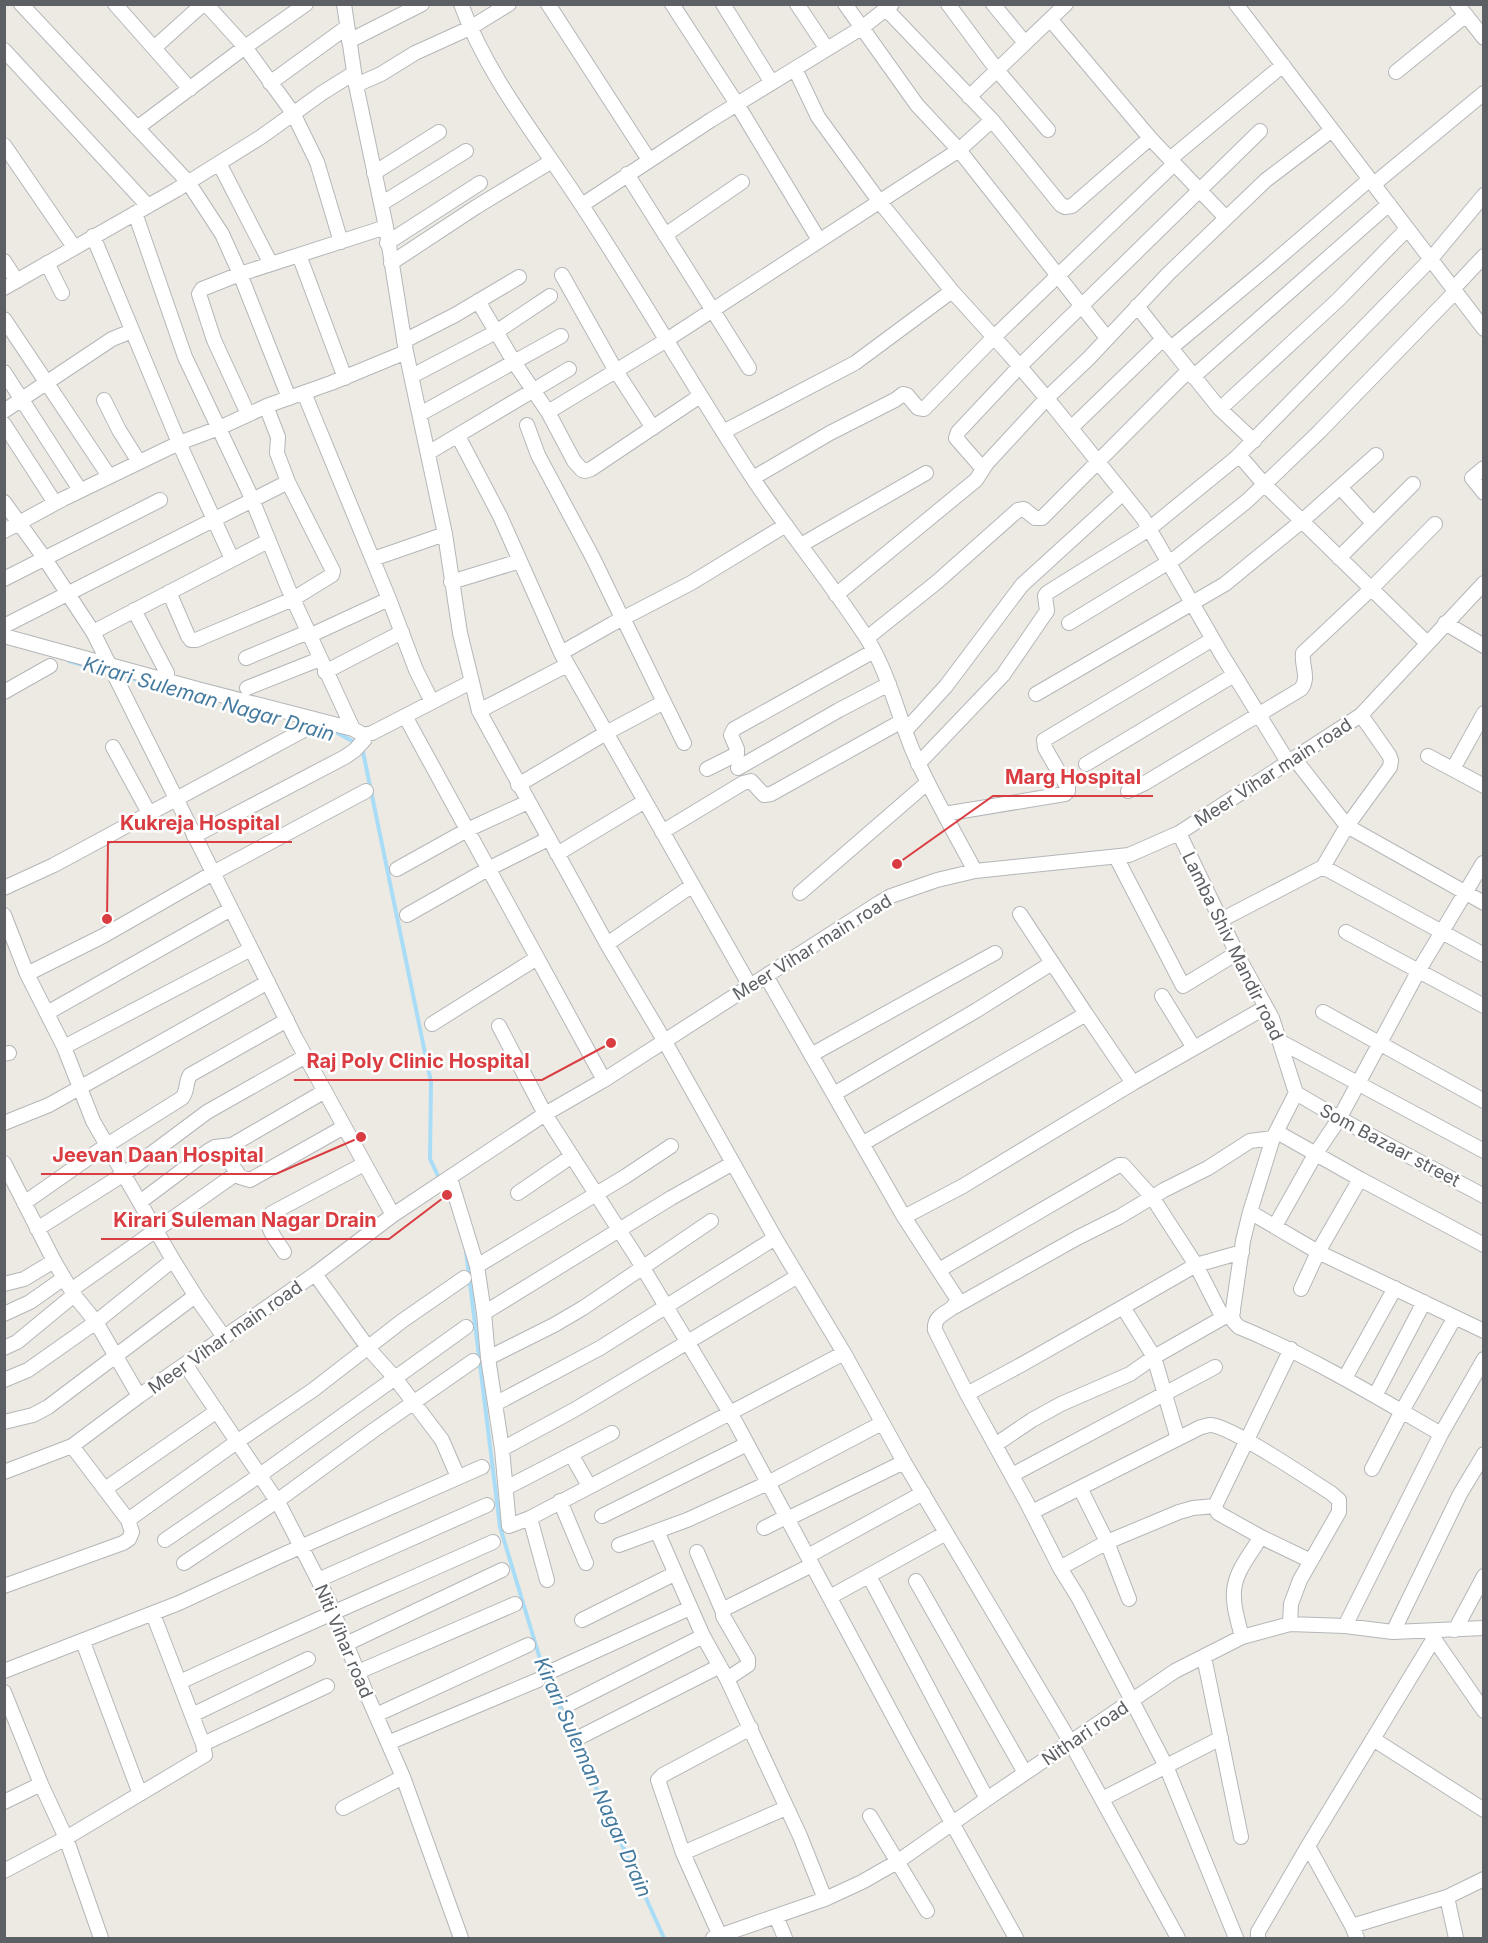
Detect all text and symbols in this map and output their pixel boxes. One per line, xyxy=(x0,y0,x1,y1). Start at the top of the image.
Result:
water label: Kirari Suleman Nagar Drain xyxy=(81,652,337,746)
street label: Meer Vihar main road xyxy=(1191,713,1355,831)
callout: Marg Hospital xyxy=(993,758,1153,796)
text: Marg Hospital xyxy=(1005,765,1141,789)
callout: Kukreja Hospital xyxy=(108,804,292,842)
text: Kukreja Hospital xyxy=(120,811,280,835)
street label: Lamba Shiv Mandir road xyxy=(1178,848,1288,1044)
street label: Meer Vihar main road xyxy=(729,890,895,1004)
callout: Raj Poly Clinic Hospital xyxy=(294,1042,542,1080)
text: Raj Poly Clinic Hospital xyxy=(306,1049,530,1073)
street label: Som Bazaar street xyxy=(1316,1099,1464,1191)
callout: Jeevan Daan Hospital xyxy=(41,1136,276,1174)
text: Jeevan Daan Hospital xyxy=(52,1143,264,1167)
callout: Kirari Suleman Nagar Drain xyxy=(101,1201,389,1239)
text: Kirari Suleman Nagar Drain xyxy=(113,1208,377,1232)
street label: Meer Vihar main road xyxy=(144,1276,306,1398)
street label: Niti Vihar road xyxy=(311,1581,377,1701)
water label: Kirari Suleman Nagar Drain xyxy=(529,1653,657,1901)
street label: Nithari road xyxy=(1038,1696,1132,1770)

